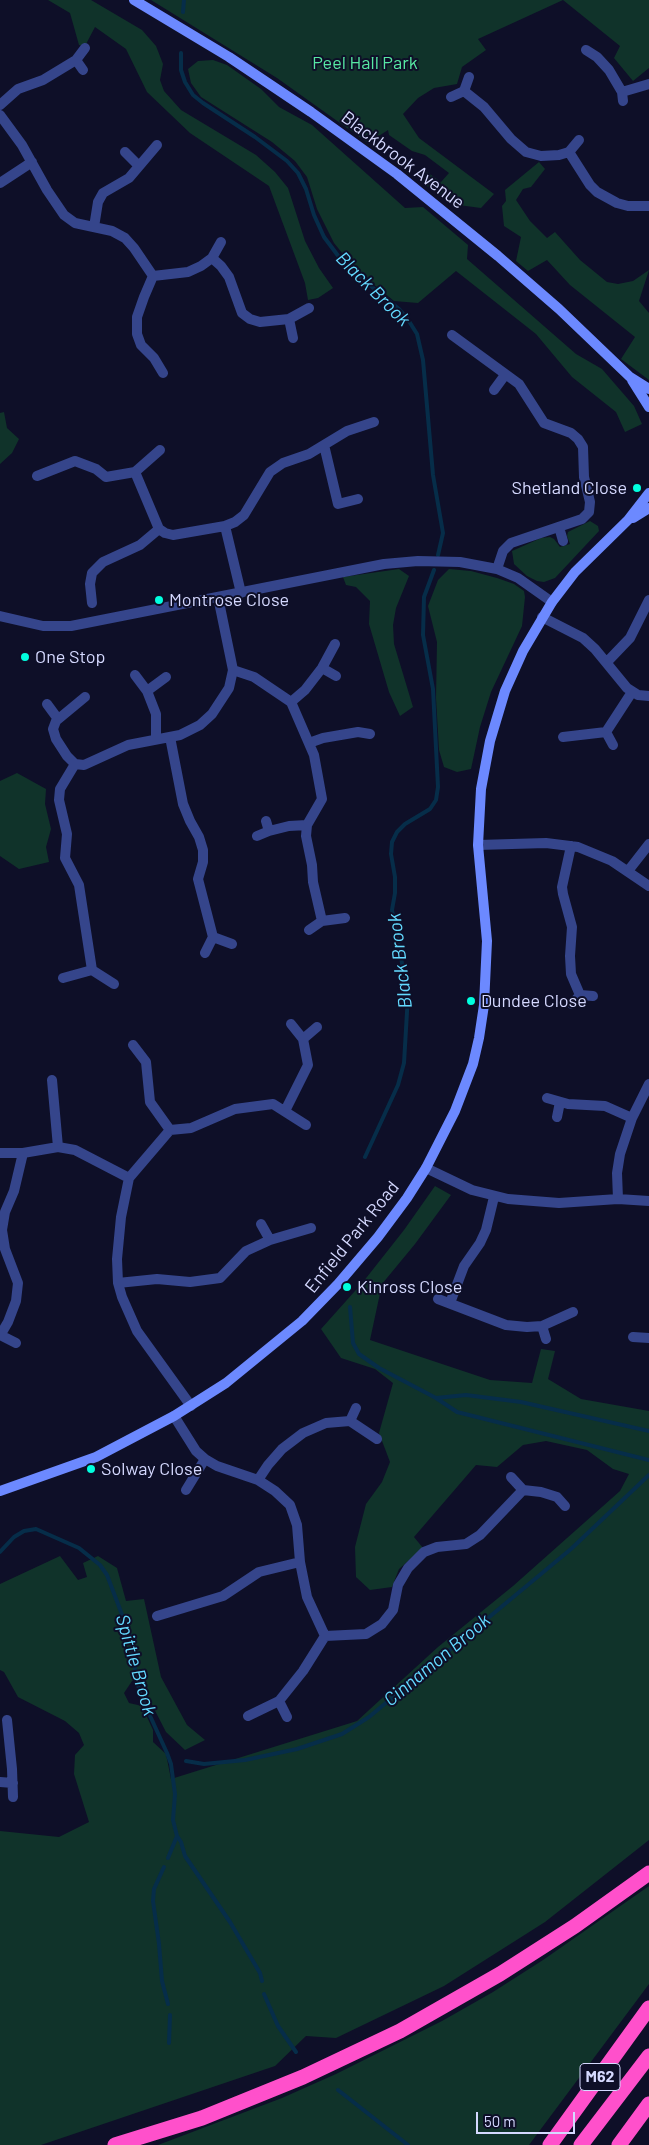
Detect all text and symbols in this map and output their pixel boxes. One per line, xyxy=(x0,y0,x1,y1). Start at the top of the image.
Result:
park label: Peel Hall Park xyxy=(312,52,418,74)
street label: Blackbrook Avenue xyxy=(337,107,469,213)
water label: Black Brook xyxy=(331,247,415,331)
place label: Shetland Close xyxy=(511,477,627,499)
marker: Shetland Close xyxy=(631,482,643,494)
place label: Montrose Close xyxy=(169,589,289,611)
marker: Montrose Close xyxy=(153,594,165,606)
place label: One Stop xyxy=(35,646,106,668)
marker: One Stop xyxy=(19,651,31,663)
water label: Black Brook xyxy=(383,912,417,1010)
place label: Dundee Close xyxy=(481,990,587,1012)
marker: Dundee Close xyxy=(465,995,477,1007)
street label: Enfield Park Road xyxy=(300,1177,404,1297)
place label: Kinross Close xyxy=(357,1276,462,1298)
marker: Kinross Close xyxy=(341,1281,353,1293)
place label: Solway Close xyxy=(101,1458,202,1480)
marker: Solway Close xyxy=(85,1463,97,1475)
water label: Cinnamon Brook xyxy=(379,1609,495,1711)
water label: Spittle Brook xyxy=(111,1612,161,1718)
road number: M62 xyxy=(580,2064,620,2090)
scale bar xyxy=(479,2102,578,2134)
text: 50 m xyxy=(484,2112,516,2130)

